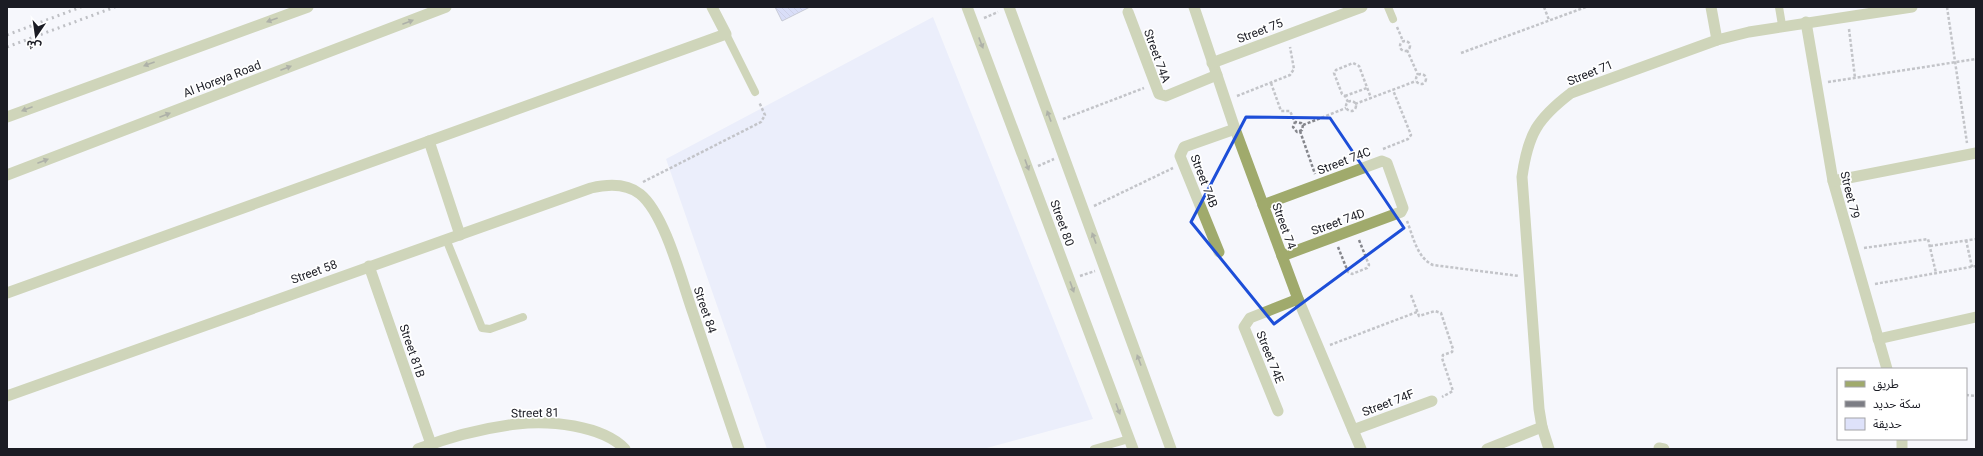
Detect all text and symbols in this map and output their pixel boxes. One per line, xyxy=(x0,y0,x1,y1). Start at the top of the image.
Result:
north arrow xyxy=(16,16,56,56)
street label: Street 75 xyxy=(1235,16,1285,46)
one-way arrow xyxy=(265,18,277,24)
one-way arrow xyxy=(402,18,414,24)
street label: Street 74A xyxy=(1141,27,1173,85)
text: ش xyxy=(25,37,43,53)
one-way arrow xyxy=(979,38,985,50)
street label: Street 71 xyxy=(1565,57,1615,89)
street label: Al Horeya Road xyxy=(181,58,263,100)
one-way arrow xyxy=(143,62,155,68)
one-way arrow xyxy=(281,65,293,71)
one-way arrow xyxy=(21,107,33,113)
one-way arrow xyxy=(1045,109,1051,121)
one-way arrow xyxy=(159,111,171,117)
street label: Street 74C xyxy=(1315,144,1373,178)
street label: Street 74B xyxy=(1188,153,1220,209)
one-way arrow xyxy=(38,158,50,164)
one-way arrow xyxy=(1024,160,1030,172)
street label: Street 79 xyxy=(1837,170,1863,220)
street label: Street 80 xyxy=(1047,198,1077,248)
street label: Street 74 xyxy=(1269,201,1299,251)
street label: Street 74D xyxy=(1309,206,1367,238)
one-way arrow xyxy=(1090,231,1096,243)
street label: Street 58 xyxy=(289,257,339,287)
one-way arrow xyxy=(1070,281,1076,293)
street label: Street 84 xyxy=(691,285,720,335)
street label: Street 81B xyxy=(396,322,428,380)
street label: Street 74E xyxy=(1253,329,1287,385)
one-way arrow xyxy=(1135,353,1141,365)
legend xyxy=(1837,368,1967,440)
text: طريق xyxy=(1873,377,1899,392)
street label: Street 74F xyxy=(1360,387,1416,419)
text: سكة حديد xyxy=(1873,397,1921,411)
one-way arrow xyxy=(1115,403,1121,415)
street label: Street 81 xyxy=(511,406,559,420)
text: حديقة xyxy=(1873,417,1902,431)

